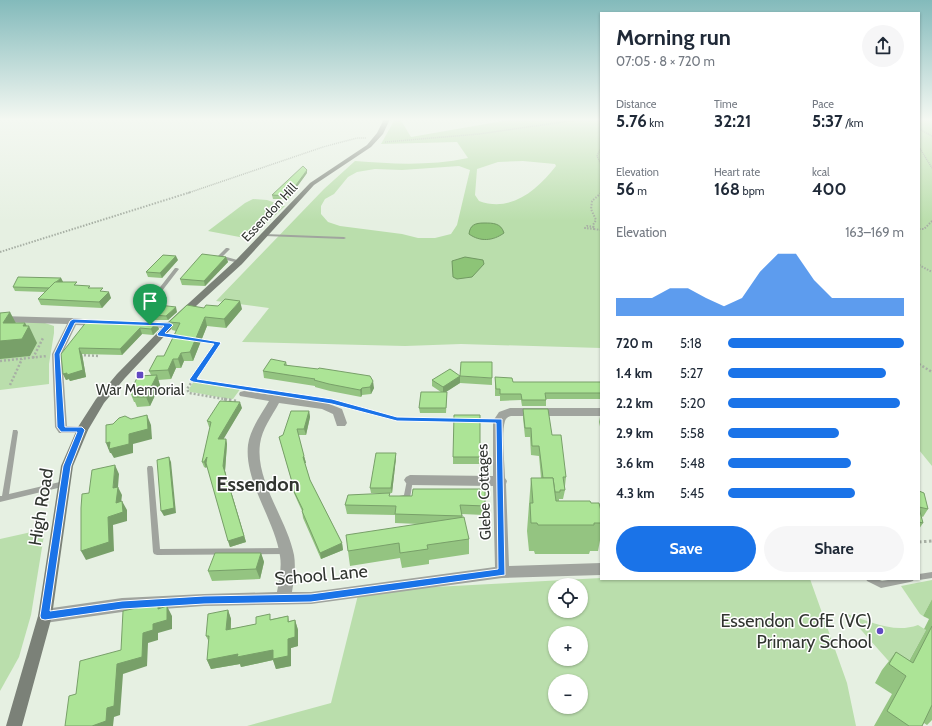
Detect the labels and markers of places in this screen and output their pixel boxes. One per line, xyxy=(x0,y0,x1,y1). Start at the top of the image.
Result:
pin xyxy=(133,284,167,325)
marker: War Memorial xyxy=(135,370,145,380)
place label: War Memorial xyxy=(96,381,185,399)
place label: Essendon CofE (VC) Primary School xyxy=(720,610,873,653)
marker: Essendon CofE (VC) Primary School xyxy=(875,626,885,636)

